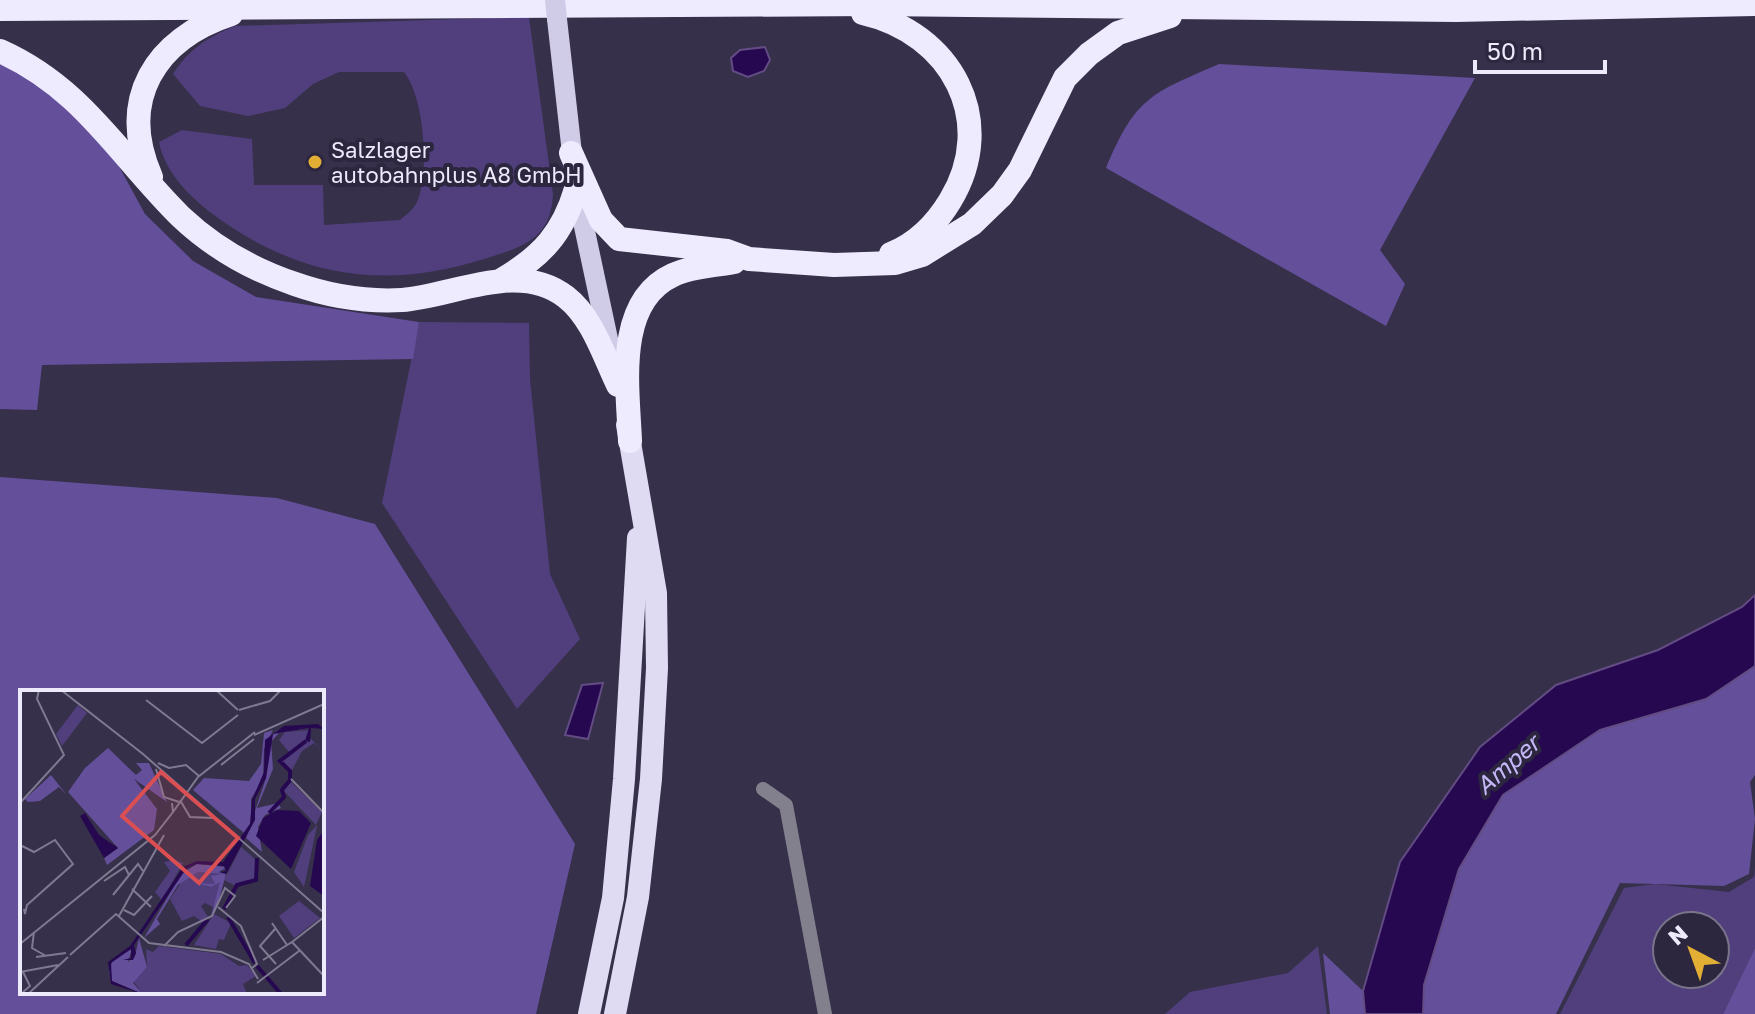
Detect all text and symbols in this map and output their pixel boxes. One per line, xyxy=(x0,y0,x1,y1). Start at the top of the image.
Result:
scale bar xyxy=(1475,24,1605,74)
text: 50 m xyxy=(1487,36,1543,65)
place label: Salzlager autobahnplus A8 GmbH xyxy=(331,136,582,188)
marker: Salzlager autobahnplus A8 GmbH xyxy=(306,153,324,171)
inset map xyxy=(20,690,324,994)
water label: Amper xyxy=(1469,726,1548,800)
north arrow xyxy=(1651,910,1731,990)
text: N xyxy=(1662,919,1693,950)

